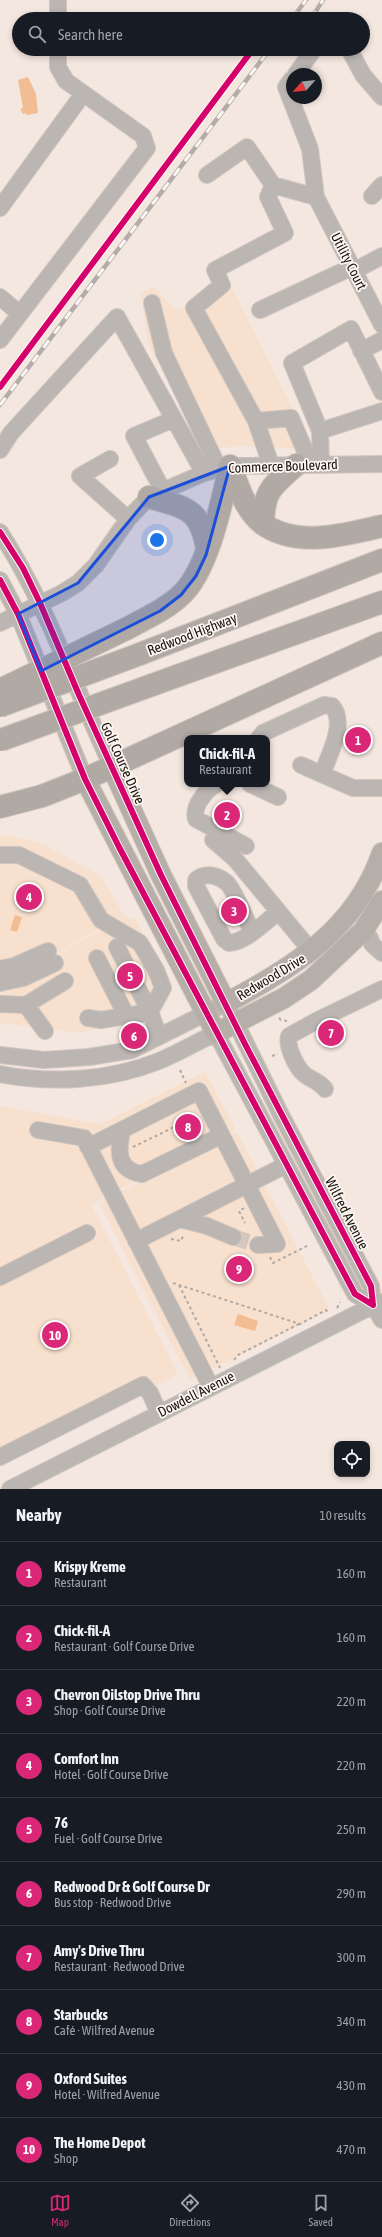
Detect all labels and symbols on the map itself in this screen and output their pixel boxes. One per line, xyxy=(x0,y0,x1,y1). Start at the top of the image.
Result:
north arrow xyxy=(286,68,322,104)
street label: Utility Court xyxy=(328,230,370,292)
street label: Commerce Boulevard xyxy=(228,456,338,476)
your location xyxy=(147,530,167,550)
street label: Redwood Highway xyxy=(145,610,239,658)
street label: Golf Course Drive xyxy=(98,720,148,806)
pin: 1 xyxy=(345,725,371,755)
pin: 2 xyxy=(214,800,240,830)
pin: 4 xyxy=(16,882,42,912)
pin: 3 xyxy=(221,896,247,926)
street label: Redwood Drive xyxy=(234,950,308,1004)
pin: 5 xyxy=(117,961,143,991)
pin: 7 xyxy=(318,1018,344,1048)
pin: 6 xyxy=(121,1021,147,1051)
pin: 8 xyxy=(175,1112,201,1142)
street label: Wilfred Avenue xyxy=(322,1174,372,1252)
pin: 9 xyxy=(226,1254,252,1284)
pin: 10 xyxy=(42,1320,68,1350)
street label: Dowdell Avenue xyxy=(155,1368,237,1420)

